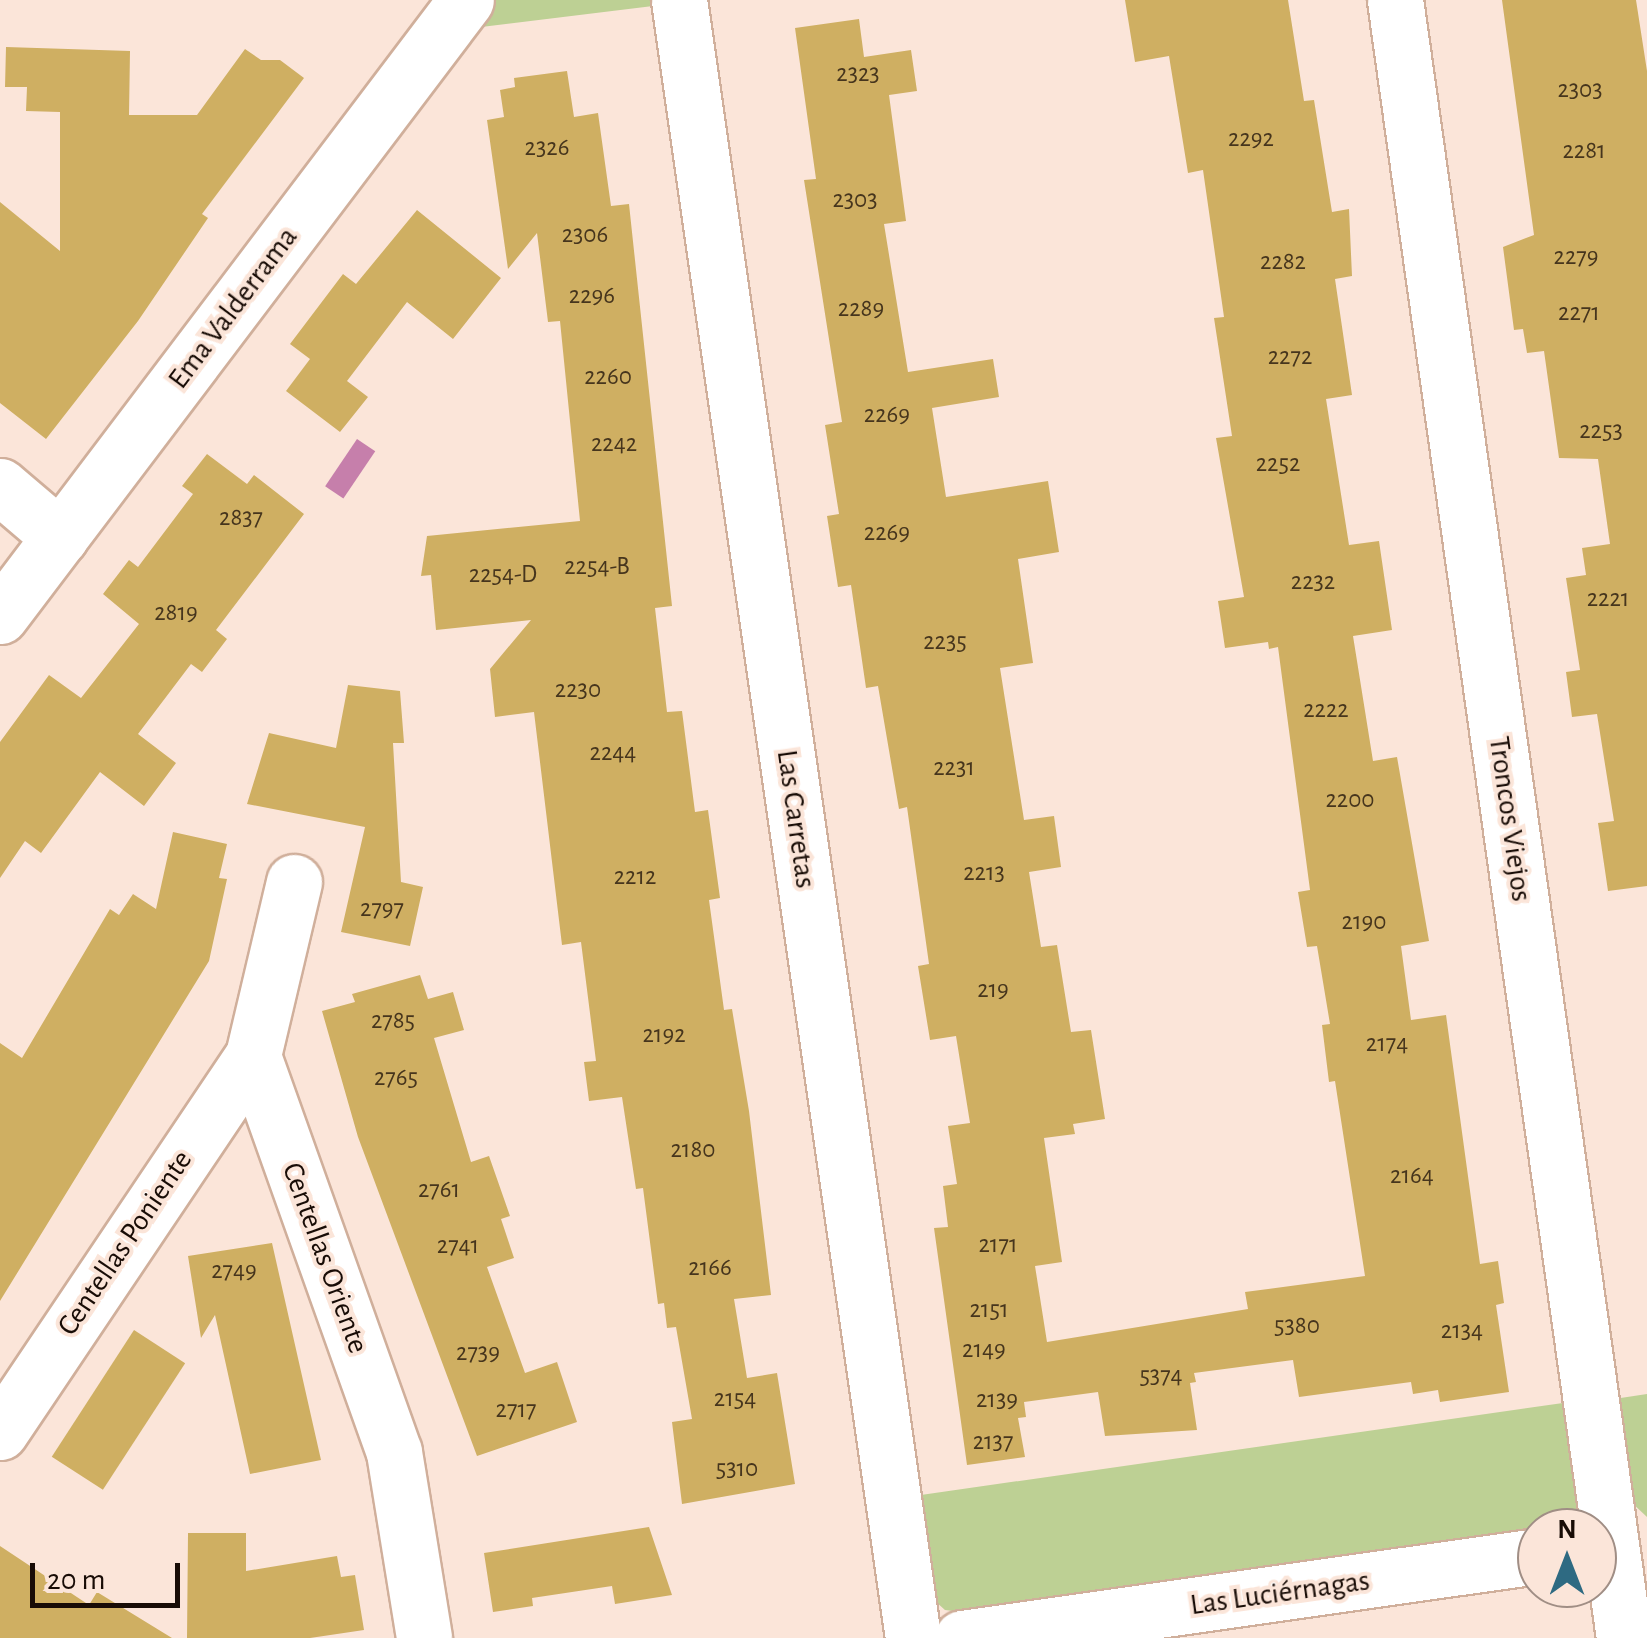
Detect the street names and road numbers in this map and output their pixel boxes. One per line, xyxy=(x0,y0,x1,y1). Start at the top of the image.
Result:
street label: Ema Valderrama xyxy=(160,220,306,396)
street label: Troncos Viejos xyxy=(1481,734,1539,904)
street label: Las Carretas xyxy=(768,748,824,890)
street label: Centellas Poniente xyxy=(50,1143,200,1343)
street label: Centellas Oriente xyxy=(274,1158,376,1358)
street label: Las Luciérnagas xyxy=(1188,1563,1372,1623)

